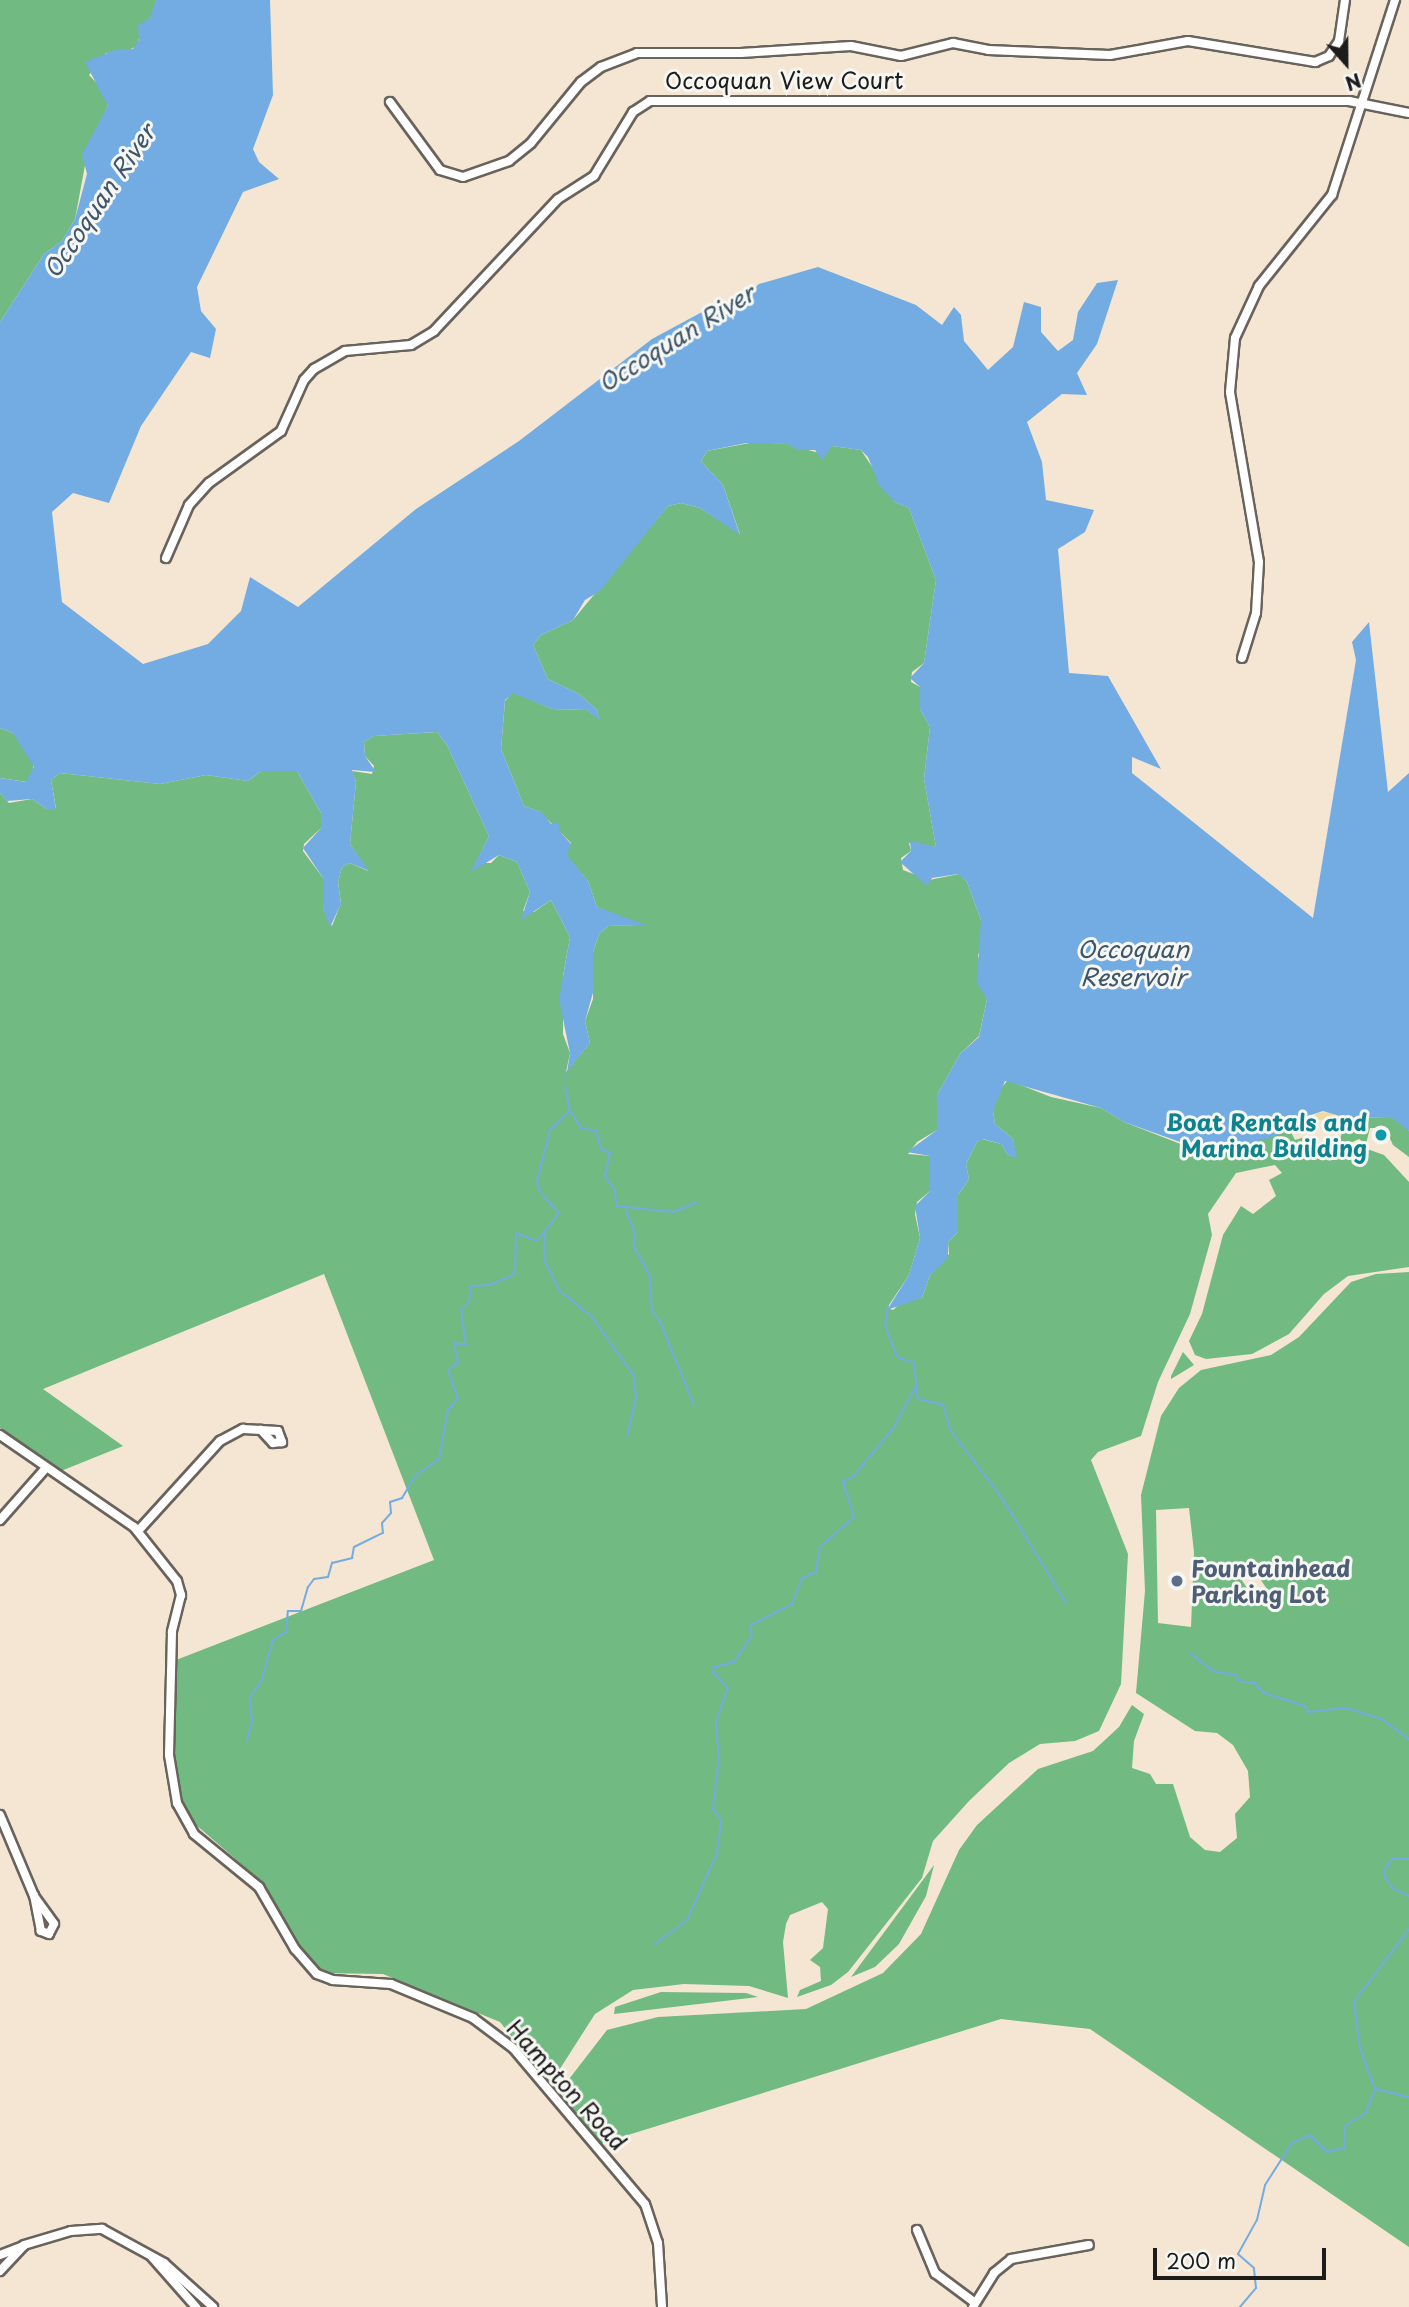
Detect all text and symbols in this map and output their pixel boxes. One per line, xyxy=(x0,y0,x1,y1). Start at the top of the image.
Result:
north arrow xyxy=(1311,28,1381,98)
street label: Occoquan View Court xyxy=(665,66,903,94)
text: N xyxy=(1341,67,1366,98)
water label: Occoquan River xyxy=(37,119,161,283)
water label: Occoquan River xyxy=(593,278,759,398)
water label: Occoquan Reservoir xyxy=(1077,935,1189,991)
place label: Boat Rentals and Marina Building xyxy=(1164,1108,1367,1162)
marker: Boat Rentals and Marina Building xyxy=(1373,1127,1389,1143)
place label: Fountainhead Parking Lot xyxy=(1191,1554,1351,1608)
marker: Fountainhead Parking Lot xyxy=(1169,1573,1185,1589)
street label: Hampton Road xyxy=(501,2014,633,2156)
scale bar xyxy=(1157,2234,1330,2278)
text: 200 m xyxy=(1166,2244,1236,2276)

